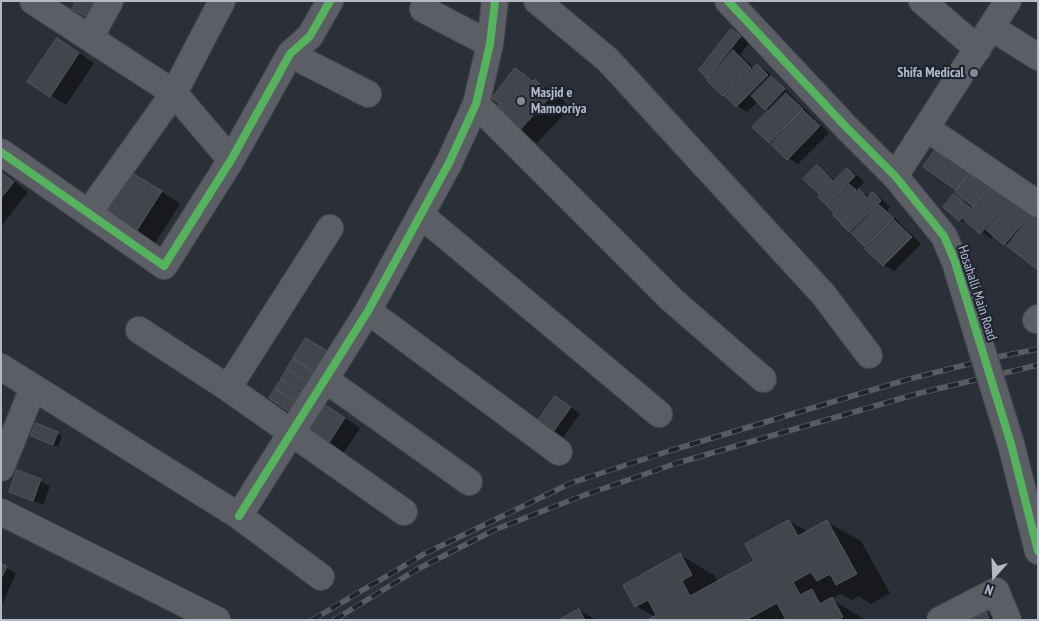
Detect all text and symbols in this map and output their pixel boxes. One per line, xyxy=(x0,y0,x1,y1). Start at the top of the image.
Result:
place label: Shifa Medical xyxy=(897,65,964,81)
marker: Shifa Medical xyxy=(968,67,980,79)
place label: Masjid e Mamooriya xyxy=(531,85,586,118)
marker: Masjid e Mamooriya xyxy=(515,95,527,107)
street label: Hosahalli Main Road xyxy=(954,243,1000,343)
north arrow xyxy=(969,551,1019,601)
text: N xyxy=(982,580,996,600)

